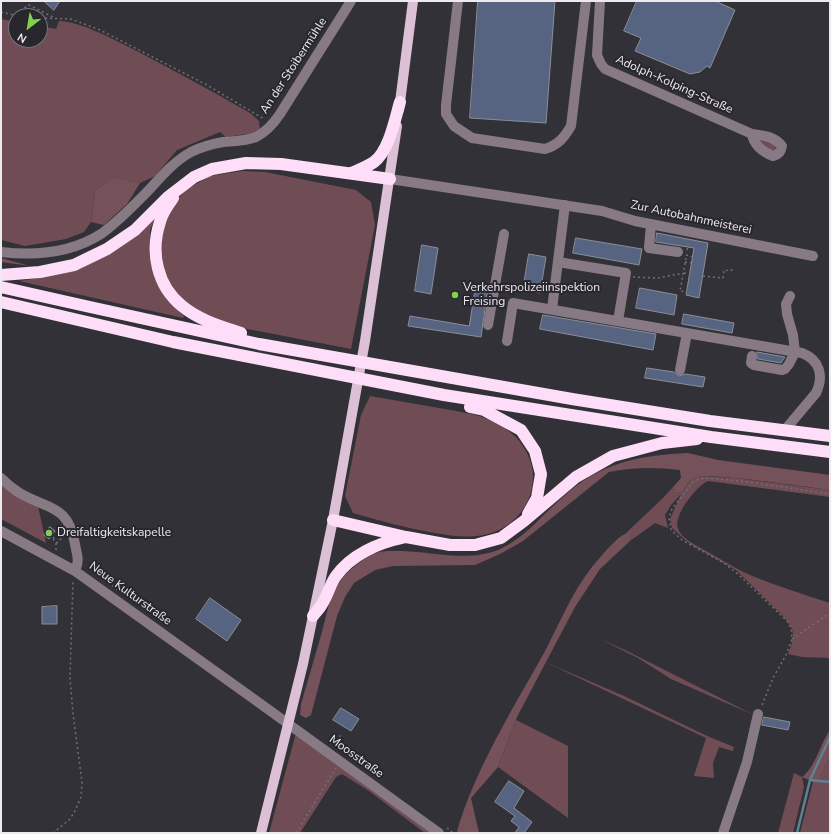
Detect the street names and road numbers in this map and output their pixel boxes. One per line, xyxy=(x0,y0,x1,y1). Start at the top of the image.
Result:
street label: An der Stoibermühle xyxy=(258,15,330,117)
street label: Adolph-Kolping-Straße xyxy=(613,53,735,117)
street label: Zur Autobahnmeisterei xyxy=(629,198,753,238)
street label: Neue Kulturstraße xyxy=(86,559,174,629)
street label: Moosstraße xyxy=(326,732,386,782)

